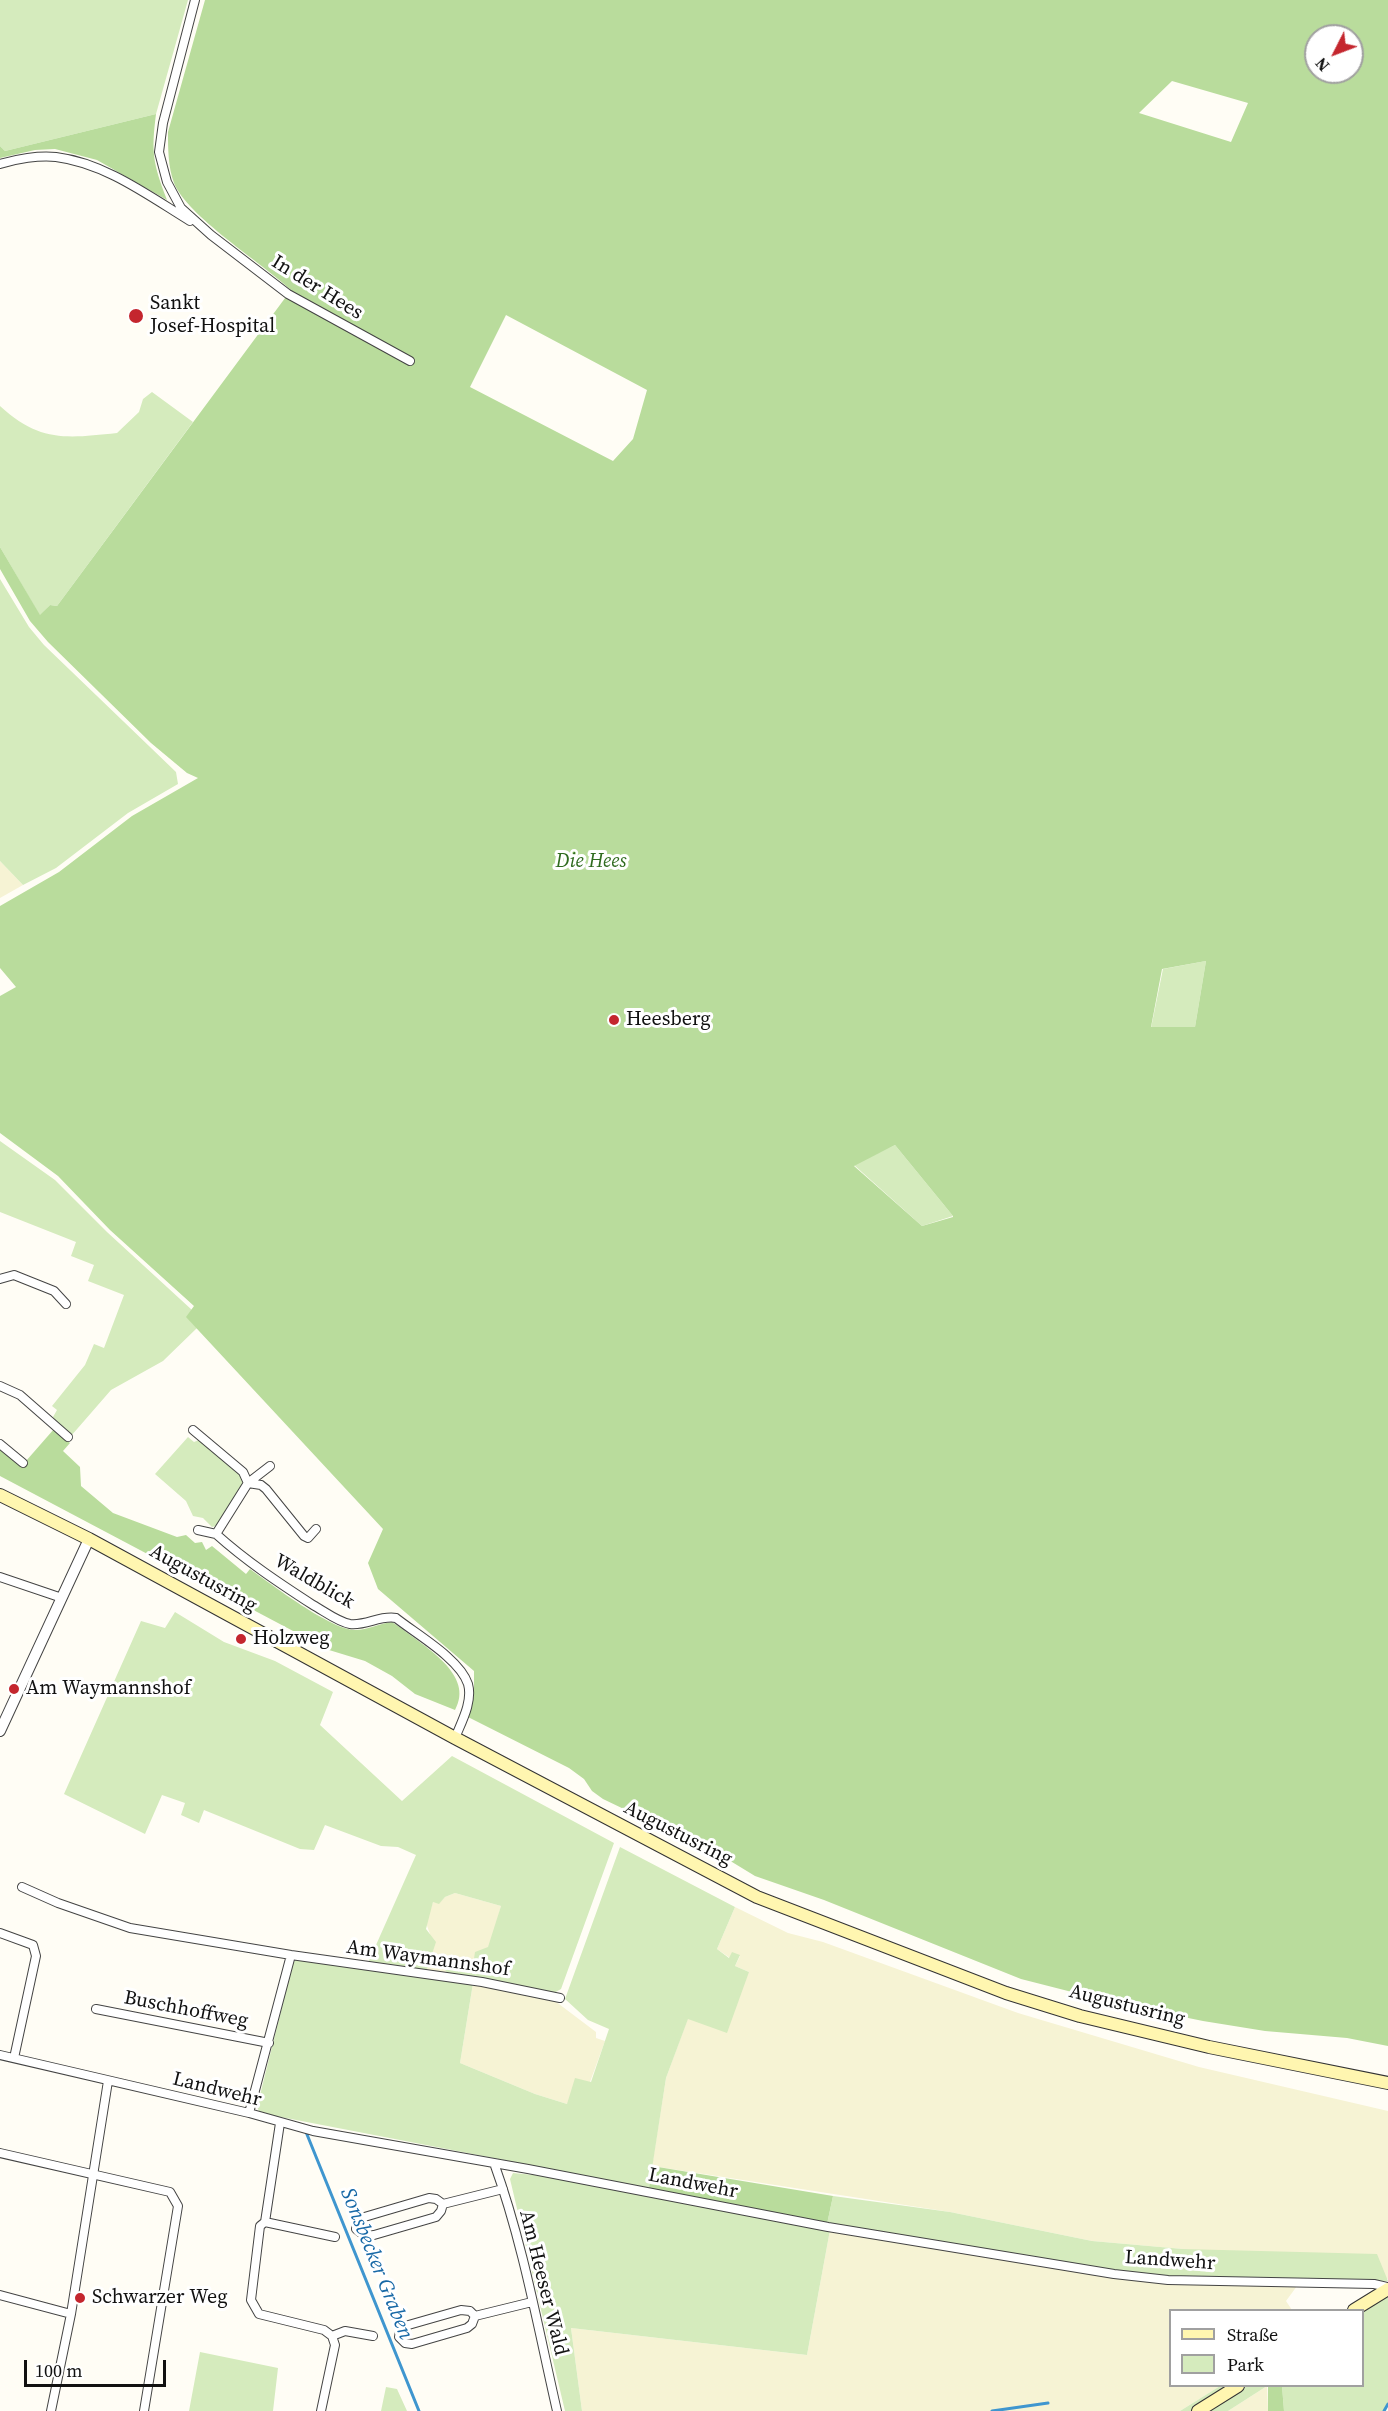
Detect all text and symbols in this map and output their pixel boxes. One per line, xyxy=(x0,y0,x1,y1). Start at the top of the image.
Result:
north arrow xyxy=(1304,24,1364,84)
text: N xyxy=(1310,53,1334,76)
street label: In der Hees xyxy=(267,250,367,326)
place label: Sankt Josef-Hospital xyxy=(150,292,275,339)
marker: Sankt Josef-Hospital xyxy=(127,307,145,325)
park label: Die Hees xyxy=(555,850,627,874)
place label: Heesberg xyxy=(626,1008,711,1032)
marker: Heesberg xyxy=(607,1013,621,1027)
street label: Augustusring xyxy=(145,1540,261,1618)
street label: Waldblick xyxy=(269,1549,359,1615)
place label: Holzweg xyxy=(253,1627,330,1651)
marker: Holzweg xyxy=(234,1632,248,1646)
place label: Am Waymannshof xyxy=(26,1677,191,1701)
marker: Am Waymannshof xyxy=(7,1682,21,1696)
street label: Augustusring xyxy=(620,1796,736,1872)
street label: Am Waymannshof xyxy=(345,1936,511,1982)
street label: Augustusring xyxy=(1066,1980,1188,2032)
street label: Buschhoffweg xyxy=(122,1986,250,2034)
street label: Landwehr xyxy=(170,2067,264,2113)
street label: Landwehr xyxy=(646,2164,740,2204)
water label: Sonsbecker Graben xyxy=(334,2185,418,2343)
street label: Am Heeser Wald xyxy=(513,2208,573,2358)
street label: Landwehr xyxy=(1124,2246,1216,2276)
place label: Schwarzer Weg xyxy=(92,2286,228,2310)
marker: Schwarzer Weg xyxy=(73,2291,87,2305)
legend xyxy=(1169,2309,1364,2387)
text: Straße xyxy=(1227,2322,1278,2347)
scale bar xyxy=(27,2348,170,2386)
text: Park xyxy=(1227,2352,1264,2377)
text: 100 m xyxy=(35,2358,82,2383)

